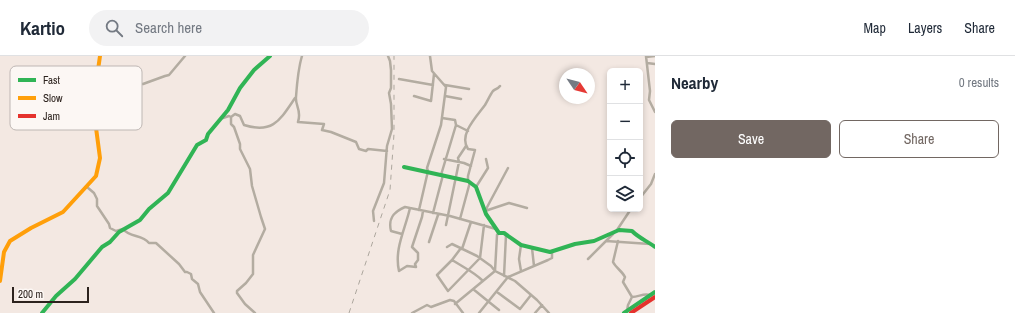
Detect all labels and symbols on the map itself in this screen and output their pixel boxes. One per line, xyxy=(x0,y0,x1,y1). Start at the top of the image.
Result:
legend xyxy=(10,66,142,130)
north arrow xyxy=(559,68,595,104)
text: Fast xyxy=(43,73,61,87)
text: Slow xyxy=(43,91,63,105)
text: Jam xyxy=(43,109,60,123)
scale bar xyxy=(12,285,89,304)

